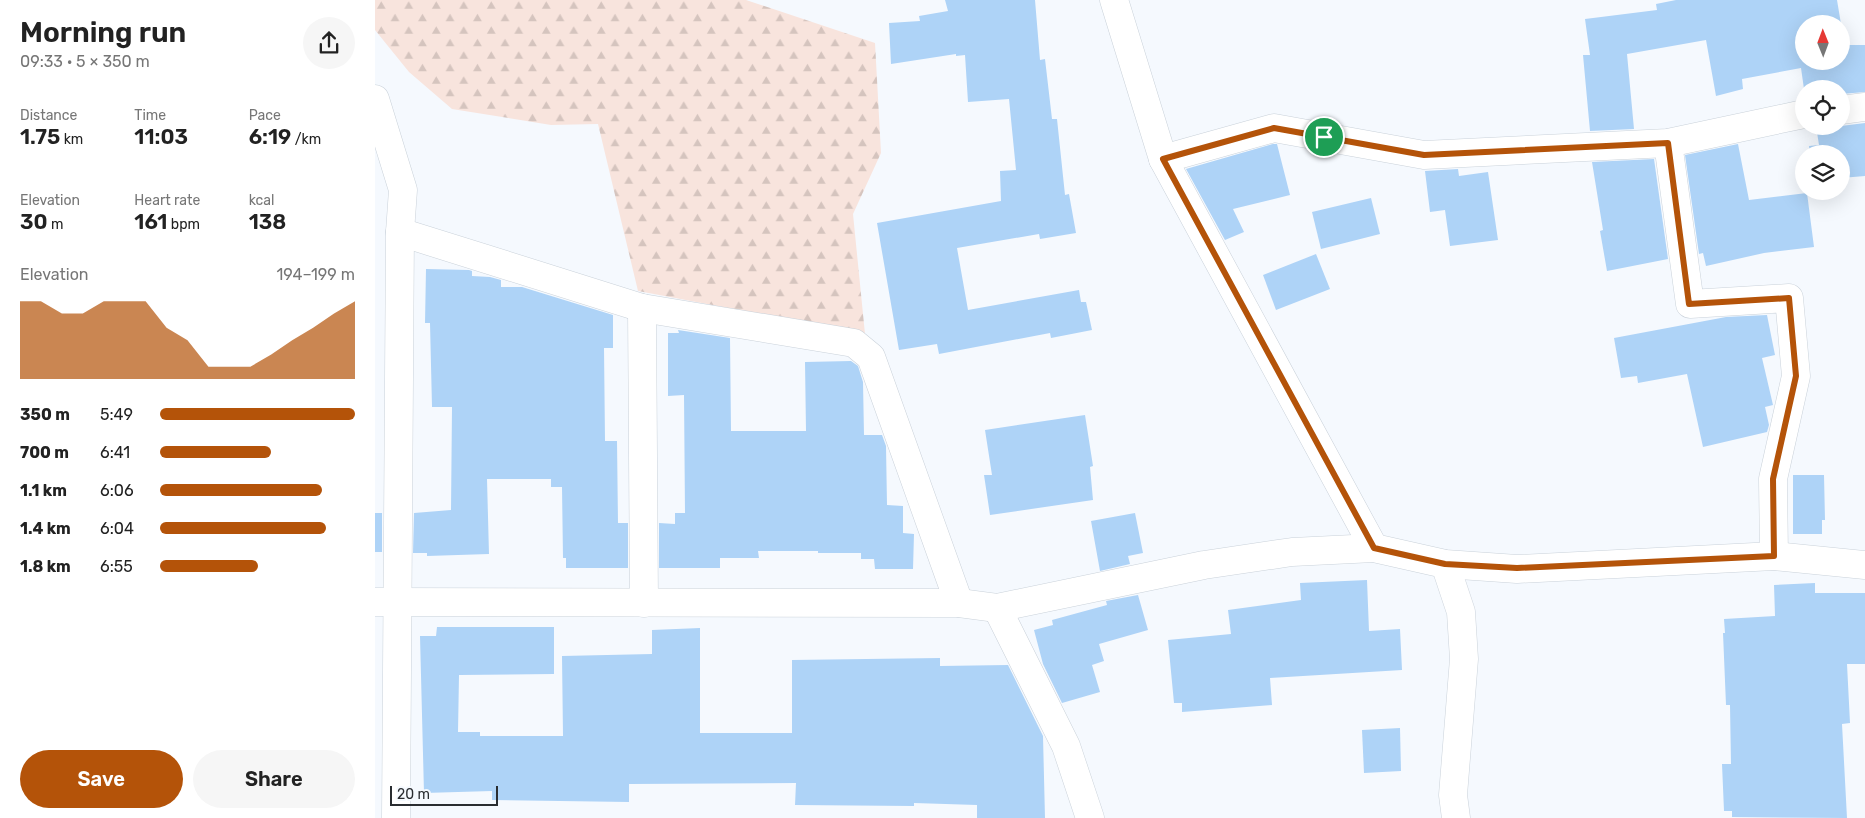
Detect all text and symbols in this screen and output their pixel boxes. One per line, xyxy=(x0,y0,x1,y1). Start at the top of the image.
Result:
north arrow xyxy=(1795,15,1850,70)
map controls xyxy=(1795,15,1850,200)
text: Morning run xyxy=(20,16,186,49)
button: share xyxy=(303,17,355,69)
text: 09:33 · 5 × 350 m xyxy=(20,52,150,71)
button: locate xyxy=(1795,80,1850,135)
text: Distance xyxy=(20,107,77,124)
text: Time xyxy=(134,107,166,124)
text: Pace xyxy=(249,107,281,124)
pin xyxy=(1303,116,1345,158)
icon: arrive xyxy=(1310,123,1338,151)
text: 1.75 xyxy=(20,124,60,149)
text: 11:03 xyxy=(134,124,188,149)
text: 6:19 xyxy=(249,124,291,149)
text: km xyxy=(60,131,83,148)
text: /km xyxy=(291,131,321,148)
button: layers xyxy=(1795,145,1850,200)
text: Elevation xyxy=(20,192,80,209)
text: Heart rate xyxy=(134,192,200,209)
text: kcal xyxy=(249,192,274,209)
text: 30 xyxy=(20,209,48,234)
text: 161 xyxy=(134,209,167,234)
text: 138 xyxy=(249,209,286,234)
text: m xyxy=(48,216,63,233)
text: bpm xyxy=(167,216,200,233)
text: Elevation xyxy=(20,265,89,284)
text: 194–199 m xyxy=(276,265,355,284)
text: 350 m xyxy=(20,405,70,424)
text: 5:49 xyxy=(100,405,133,424)
text: 700 m xyxy=(20,443,69,462)
text: 6:41 xyxy=(100,443,130,462)
text: 1.1 km xyxy=(20,481,67,500)
text: 6:06 xyxy=(100,481,134,500)
text: 1.4 km xyxy=(20,519,71,538)
text: 6:04 xyxy=(100,519,134,538)
text: 1.8 km xyxy=(20,557,71,576)
text: 6:55 xyxy=(100,557,133,576)
button: Save xyxy=(20,750,183,808)
button: Share xyxy=(193,750,355,808)
scale bar xyxy=(390,783,497,806)
text: 20 m xyxy=(397,786,430,803)

